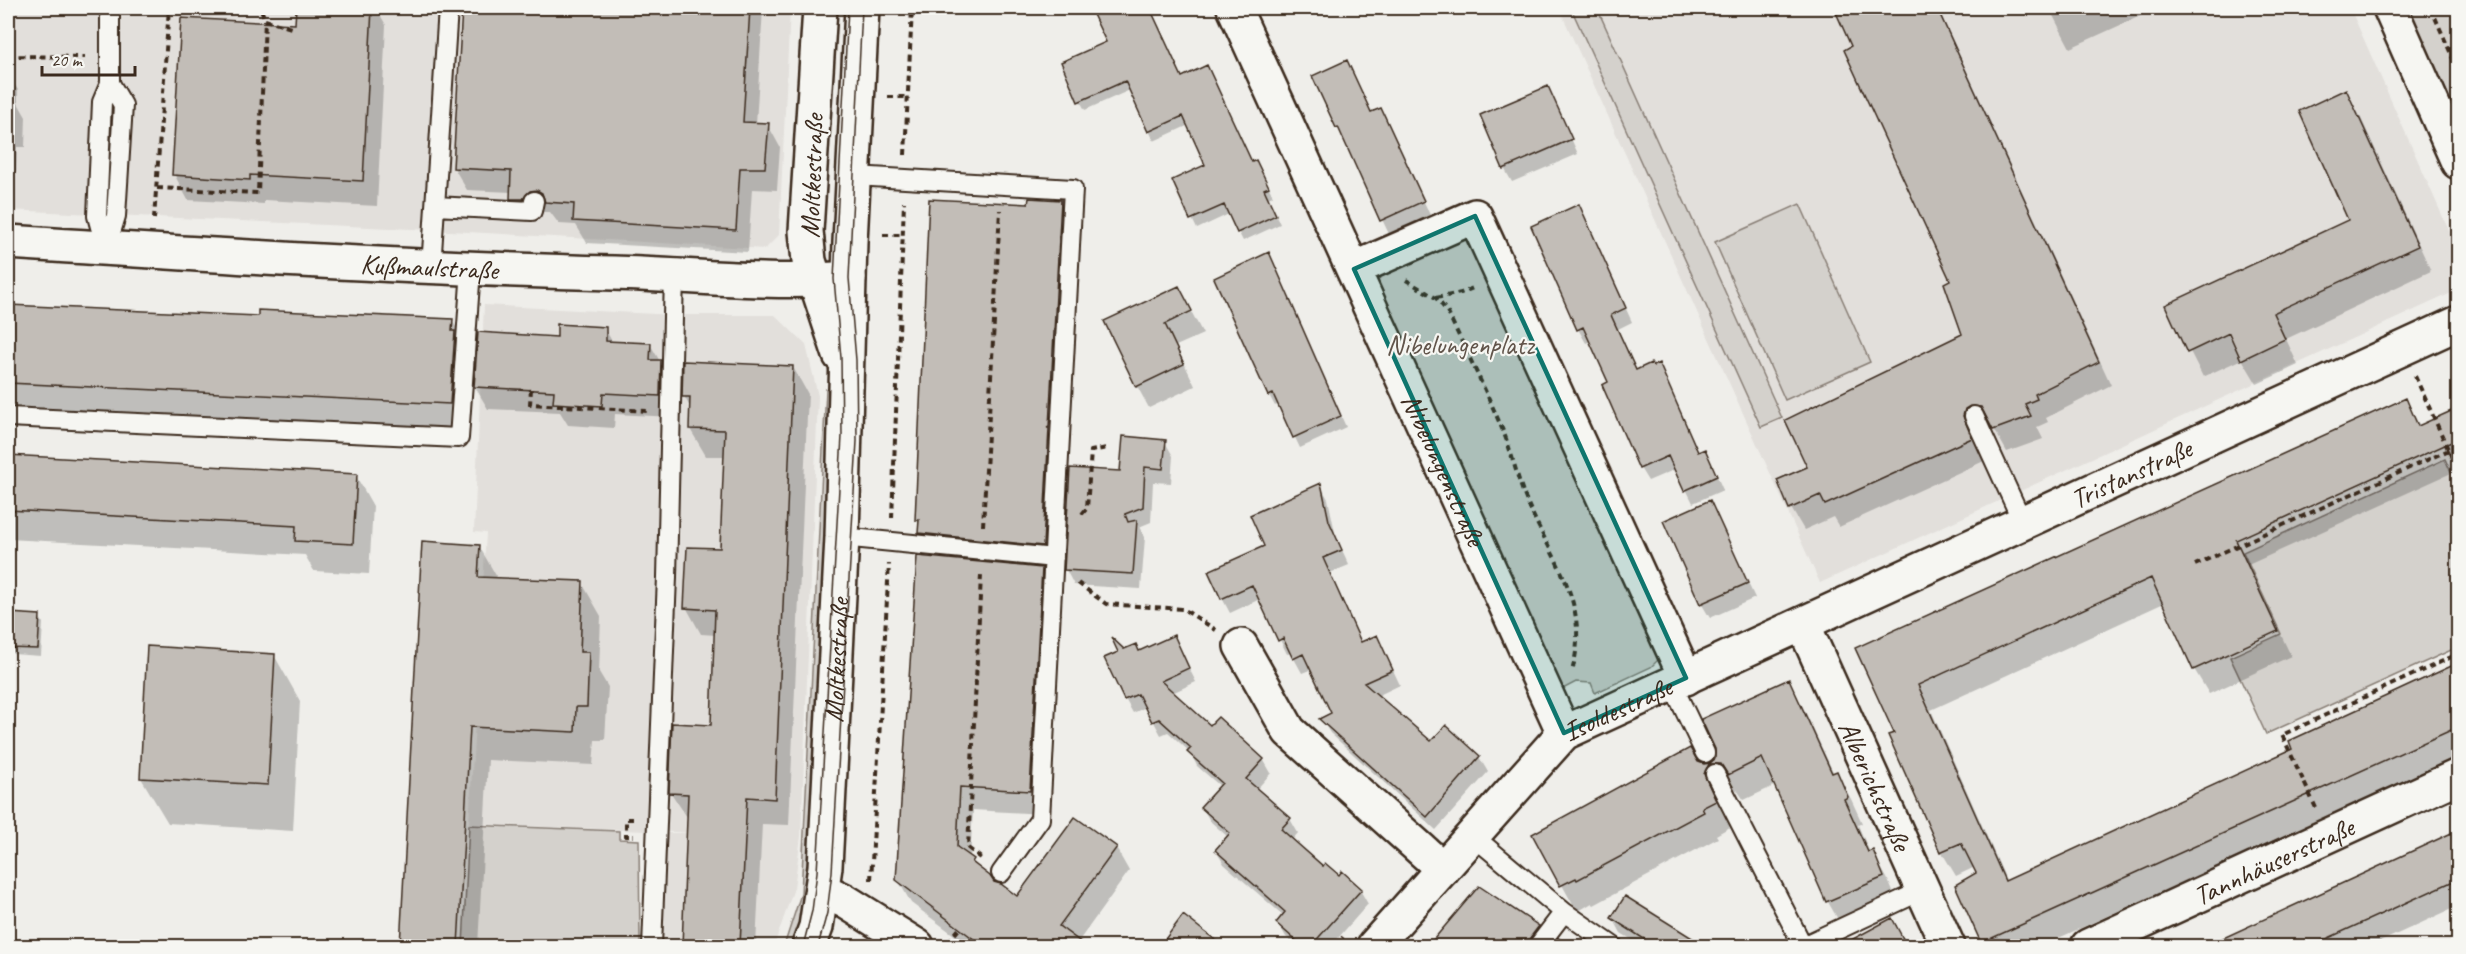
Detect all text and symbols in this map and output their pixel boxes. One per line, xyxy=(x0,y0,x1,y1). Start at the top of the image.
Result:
scale bar xyxy=(42,39,135,77)
text: 20 m xyxy=(51,49,84,71)
street label: Moltkestraße xyxy=(792,112,831,239)
street label: Kußmaulstraße xyxy=(360,246,501,287)
park label: Nibelungenplatz xyxy=(1386,327,1536,362)
street label: Nibelungenstraße xyxy=(1394,388,1494,553)
street label: Tristanstraße xyxy=(2065,430,2199,516)
street label: Moltkestraße xyxy=(815,595,857,723)
street label: Isoldestraße xyxy=(1557,668,1679,749)
street label: Alberichstraße xyxy=(1831,715,1920,858)
street label: Tannhäuserstraße xyxy=(2188,809,2361,913)

